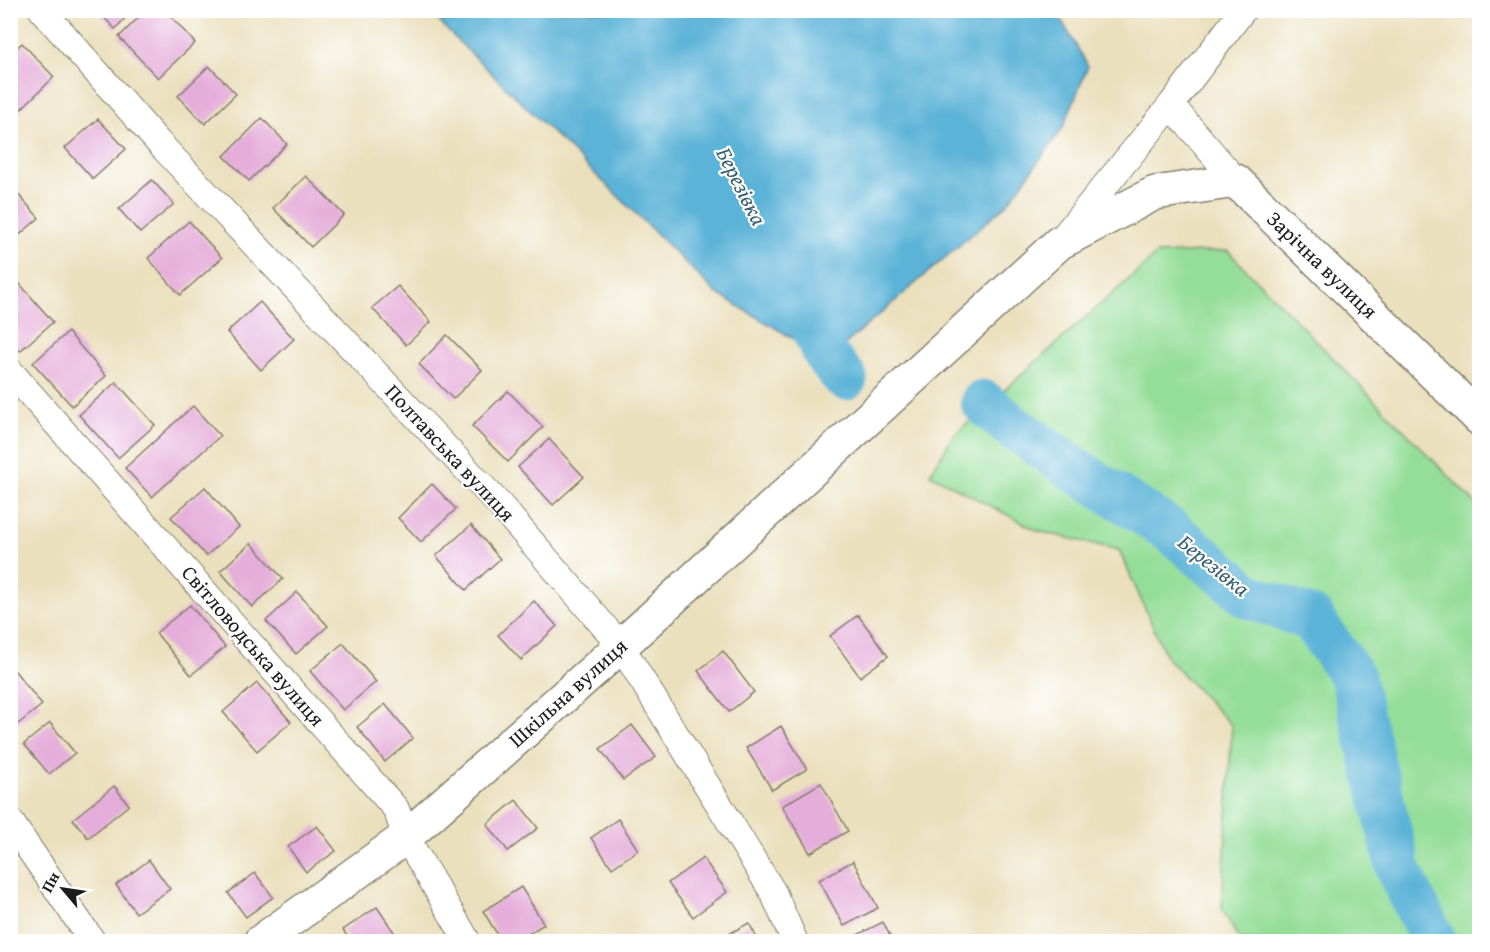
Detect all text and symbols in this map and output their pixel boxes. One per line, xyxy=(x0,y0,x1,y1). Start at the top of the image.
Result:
water label: Березівка xyxy=(709,141,775,231)
street label: Зарічна вулиця xyxy=(1260,204,1385,326)
street label: Полтавська вулиця xyxy=(378,377,523,529)
water label: Березівка xyxy=(1171,526,1257,604)
street label: Світловодська вулиця xyxy=(175,558,332,733)
street label: Шкільна вулиця xyxy=(501,631,634,754)
north arrow xyxy=(33,859,93,919)
text: Пн xyxy=(34,867,65,897)

